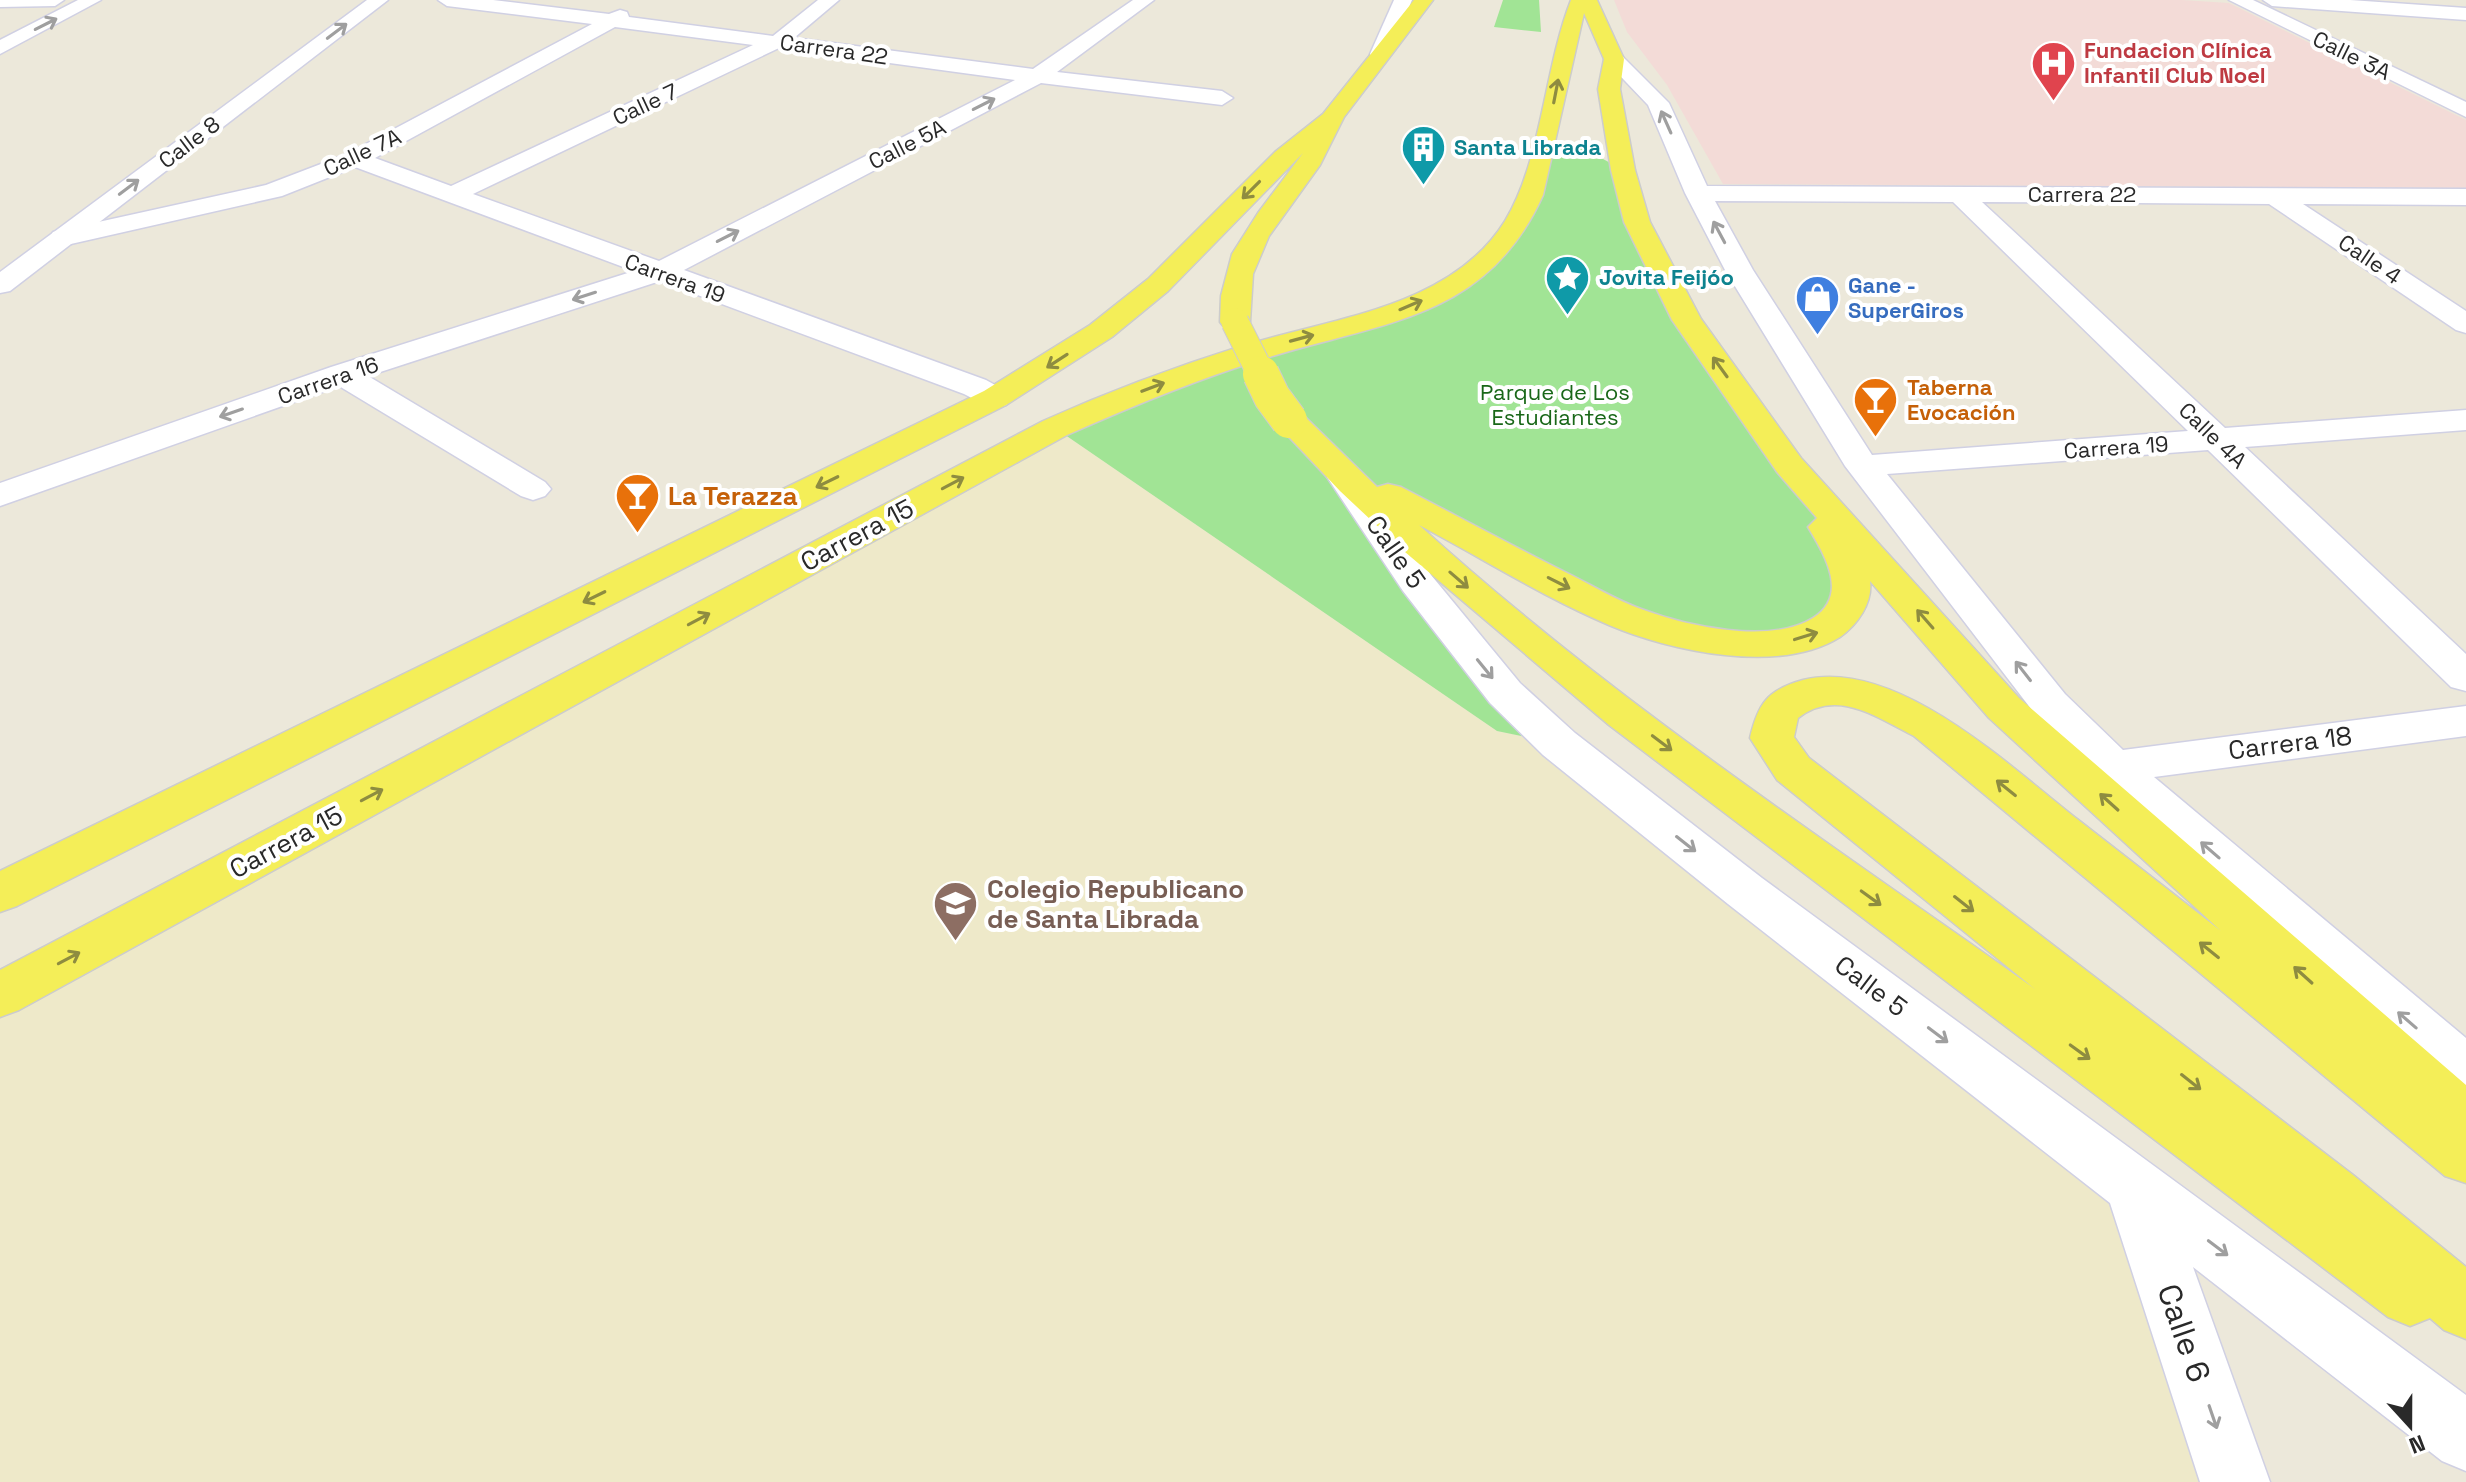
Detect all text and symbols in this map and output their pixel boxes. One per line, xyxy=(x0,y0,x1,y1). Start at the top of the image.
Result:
one-way arrow xyxy=(34,16,57,31)
one-way arrow xyxy=(326,23,347,40)
street label: Calle 3A xyxy=(2308,24,2396,86)
street label: Carrera 22 xyxy=(778,28,890,70)
place label: Fundacion Clínica Infantil Club Noel xyxy=(2084,36,2272,89)
hospital icon: Fundacion Clínica Infantil Club Noel xyxy=(2029,39,2077,102)
street label: Calle 7 xyxy=(608,77,682,131)
one-way arrow xyxy=(1549,79,1564,104)
one-way arrow xyxy=(972,96,996,112)
street label: Calle 8 xyxy=(153,110,225,174)
one-way arrow xyxy=(1658,110,1673,134)
street label: Calle 5A xyxy=(864,113,951,175)
street label: Calle 7A xyxy=(319,122,405,182)
building icon: Santa Librada xyxy=(1399,123,1447,186)
place label: Santa Librada xyxy=(1454,133,1601,161)
one-way arrow xyxy=(118,179,139,196)
one-way arrow xyxy=(1242,180,1261,200)
street label: Carrera 22 xyxy=(2028,180,2136,208)
one-way arrow xyxy=(1710,220,1726,244)
one-way arrow xyxy=(716,228,739,244)
street label: Calle 4 xyxy=(2333,228,2407,290)
street label: Carrera 19 xyxy=(621,247,729,309)
place icon: Jovita Feijóo xyxy=(1544,253,1592,316)
place label: Jovita Feijóo xyxy=(1599,263,1734,291)
place label: Gane - SuperGiros xyxy=(1848,271,1964,324)
shop icon: Gane - SuperGiros xyxy=(1793,274,1841,337)
one-way arrow xyxy=(572,289,598,304)
one-way arrow xyxy=(1398,296,1422,311)
one-way arrow xyxy=(1288,330,1314,345)
street label: Carrera 16 xyxy=(274,350,382,410)
one-way arrow xyxy=(1046,352,1068,369)
one-way arrow xyxy=(1712,356,1728,378)
place label: Taberna Evocación xyxy=(1907,373,2016,426)
bar icon: Taberna Evocación xyxy=(1852,376,1900,439)
park label: Parque de Los Estudiantes xyxy=(1480,378,1630,431)
one-way arrow xyxy=(1140,379,1165,393)
street label: Calle 4A xyxy=(2173,396,2253,474)
one-way arrow xyxy=(219,407,244,422)
street label: Carrera 19 xyxy=(2063,429,2169,465)
bar icon: La Terazza xyxy=(613,472,661,535)
one-way arrow xyxy=(815,474,839,490)
one-way arrow xyxy=(941,475,964,491)
place label: La Terazza xyxy=(668,479,798,513)
street label: Carrera 15 xyxy=(794,491,920,579)
street label: Calle 5 xyxy=(1359,509,1433,595)
one-way arrow xyxy=(1448,571,1468,589)
one-way arrow xyxy=(1546,576,1570,592)
one-way arrow xyxy=(582,590,606,606)
one-way arrow xyxy=(1916,610,1934,630)
one-way arrow xyxy=(687,611,711,627)
one-way arrow xyxy=(1793,628,1819,643)
one-way arrow xyxy=(1476,658,1494,678)
one-way arrow xyxy=(2014,661,2032,682)
street label: Carrera 18 xyxy=(2226,719,2354,767)
one-way arrow xyxy=(1651,734,1672,751)
one-way arrow xyxy=(1996,779,2017,796)
one-way arrow xyxy=(359,787,383,803)
one-way arrow xyxy=(2100,793,2120,811)
street label: Carrera 15 xyxy=(223,798,349,886)
one-way arrow xyxy=(1675,836,1696,853)
one-way arrow xyxy=(2200,841,2221,859)
place label: Colegio Republicano de Santa Librada xyxy=(987,872,1244,936)
school or university icon: Colegio Republicano de Santa Librada xyxy=(932,880,980,943)
one-way arrow xyxy=(1859,890,1881,906)
one-way arrow xyxy=(1953,895,1974,913)
one-way arrow xyxy=(2199,941,2219,959)
street label: Calle 5 xyxy=(1828,948,1914,1024)
one-way arrow xyxy=(56,950,80,966)
one-way arrow xyxy=(2294,966,2314,984)
one-way arrow xyxy=(2397,1011,2418,1029)
one-way arrow xyxy=(1926,1027,1948,1044)
one-way arrow xyxy=(2069,1043,2090,1060)
one-way arrow xyxy=(2180,1074,2201,1091)
one-way arrow xyxy=(2207,1240,2228,1257)
street label: Calle 6 xyxy=(2149,1279,2219,1387)
north arrow xyxy=(2370,1386,2450,1466)
one-way arrow xyxy=(2206,1404,2221,1429)
text: N xyxy=(2405,1429,2429,1460)

